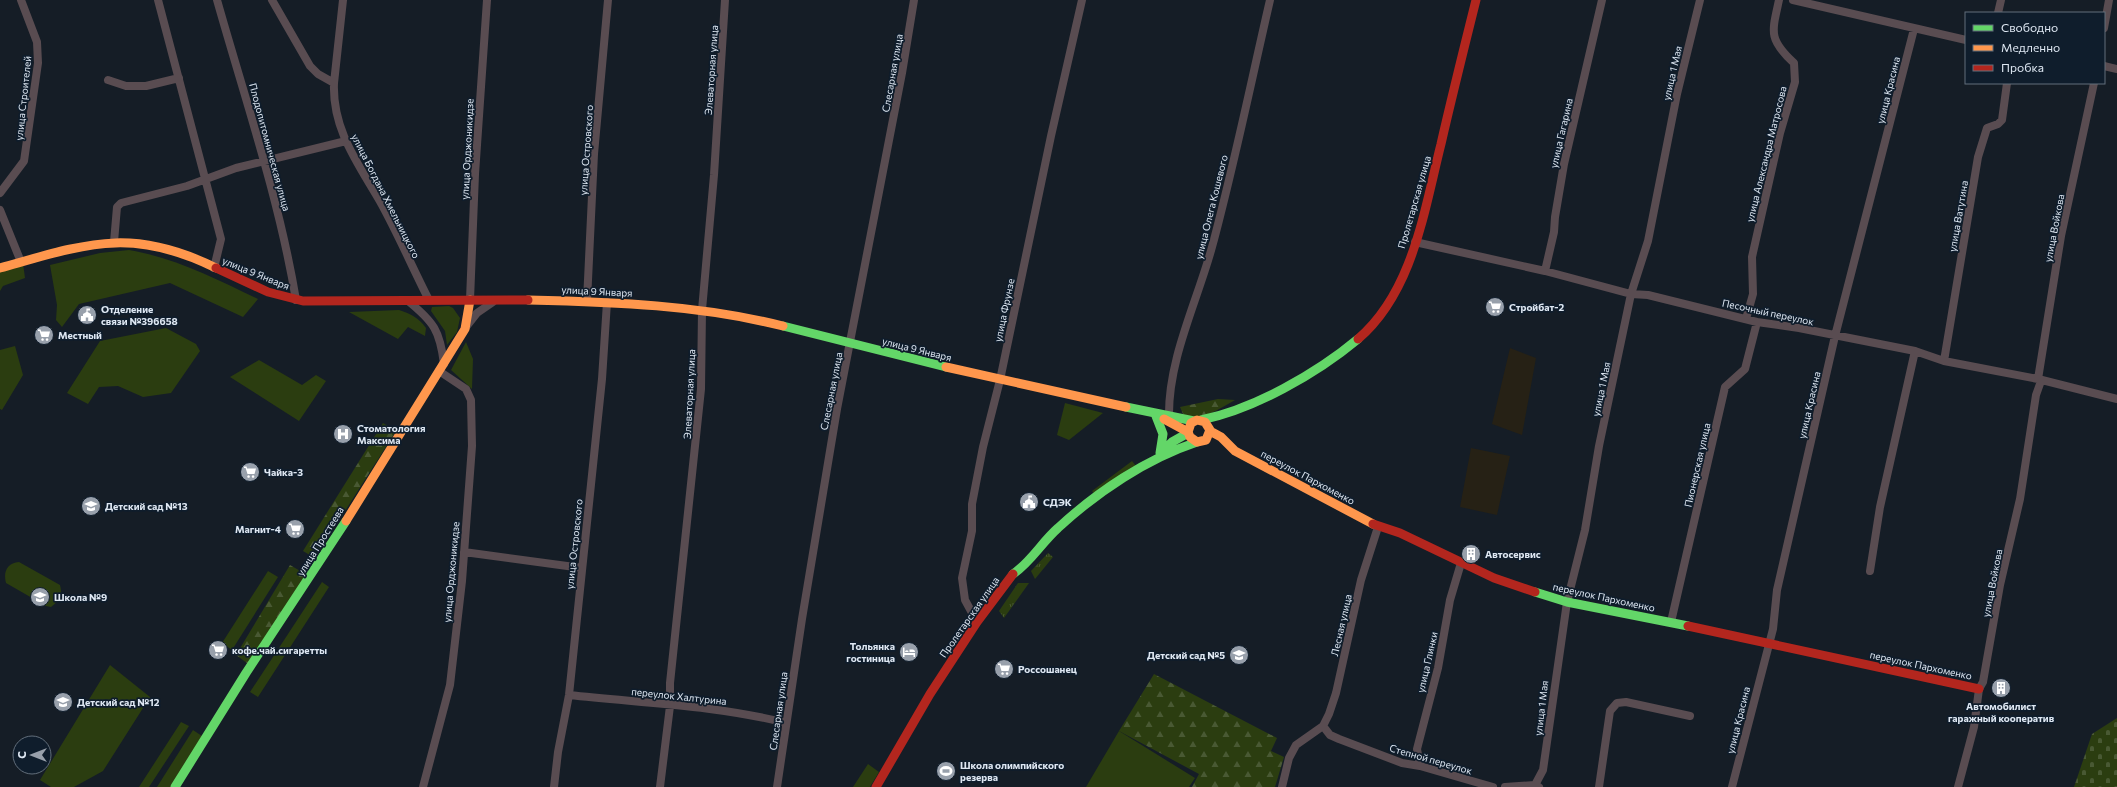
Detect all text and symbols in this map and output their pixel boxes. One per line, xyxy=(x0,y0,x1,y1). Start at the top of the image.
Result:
legend xyxy=(1965,12,2105,84)
text: Свободно xyxy=(2001,20,2058,34)
street label: Элеваторная улица xyxy=(702,25,720,115)
street label: Слесарная улица xyxy=(879,33,905,113)
text: Медленно xyxy=(2001,40,2060,54)
street label: улица 1 Мая xyxy=(1660,45,1684,101)
street label: улица Строителей xyxy=(13,55,33,141)
street label: улица Красина xyxy=(1874,55,1902,125)
text: Пробка xyxy=(2001,60,2044,74)
street label: Плодопитомническая улица xyxy=(247,82,293,212)
street label: улица Александра Матросова xyxy=(1743,85,1789,223)
street label: улица Гагарина xyxy=(1547,97,1575,169)
street label: улица Орджоникидзе xyxy=(458,98,476,200)
street label: улица Островского xyxy=(577,104,595,196)
street label: улица Богдана Хмельницкого xyxy=(349,132,423,260)
street label: улица Олега Кошевого xyxy=(1192,153,1230,261)
street label: Пролетарская улица xyxy=(1395,154,1433,250)
street label: улица Ватутина xyxy=(1946,179,1970,253)
street label: улица Войкова xyxy=(2042,193,2066,263)
street label: улица 9 Января xyxy=(221,254,291,292)
street label: улица Фрунзе xyxy=(991,277,1017,343)
street label: улица 9 Января xyxy=(561,283,633,299)
supermarket icon: Стройбат-2 xyxy=(1484,296,1506,318)
street label: Песочный переулок xyxy=(1721,296,1816,328)
place label: Стройбат-2 xyxy=(1509,301,1565,313)
place label: Отделение связи №396658 xyxy=(101,303,178,327)
public building icon: Отделение связи №396658 xyxy=(76,304,98,326)
supermarket icon: Местный xyxy=(33,324,55,346)
place label: Местный xyxy=(58,329,102,341)
street label: улица 9 Января xyxy=(881,335,953,363)
street label: Элеваторная улица xyxy=(681,349,697,439)
street label: Слесарная улица xyxy=(818,351,844,431)
street label: улица 1 Мая xyxy=(1589,361,1613,417)
street label: улица Красина xyxy=(1795,370,1823,440)
place label: Стоматология Максима xyxy=(357,422,425,446)
street label: Пионерская улица xyxy=(1681,422,1713,508)
hospital icon: Стоматология Максима xyxy=(332,423,354,445)
street label: переулок Пархоменко xyxy=(1259,447,1357,507)
supermarket icon: Чайка-3 xyxy=(239,461,261,483)
place label: Чайка-3 xyxy=(264,466,303,478)
public building icon: СДЭК xyxy=(1018,491,1040,513)
school or university icon: Детский сад №13 xyxy=(80,495,102,517)
place label: СДЭК xyxy=(1043,496,1072,508)
street label: улица Островского xyxy=(563,498,585,590)
place label: Детский сад №13 xyxy=(105,500,188,512)
street label: улица Простеева xyxy=(294,504,346,578)
supermarket icon: Магнит-4 xyxy=(284,518,306,540)
street label: улица Орджоникидзе xyxy=(441,521,461,623)
place label: Магнит-4 xyxy=(235,523,281,535)
building icon: Автосервис xyxy=(1460,543,1482,565)
place label: Автосервис xyxy=(1485,548,1541,560)
street label: улица Войкова xyxy=(1980,548,2004,618)
street label: Пролетарская улица xyxy=(937,574,1001,660)
street label: переулок Пархоменко xyxy=(1552,580,1656,614)
school or university icon: Школа №9 xyxy=(29,586,51,608)
place label: Школа №9 xyxy=(54,591,107,603)
street label: Лесная улица xyxy=(1328,593,1354,657)
street label: улица Глинки xyxy=(1414,630,1440,694)
supermarket icon: кофе.чай.сигаретты xyxy=(207,639,229,661)
place label: Тольянка гостиница xyxy=(846,640,895,664)
hotel icon: Тольянка гостиница xyxy=(898,641,920,663)
place label: кофе.чай.сигаретты xyxy=(232,644,327,656)
school or university icon: Детский сад №5 xyxy=(1228,644,1250,666)
street label: переулок Пархоменко xyxy=(1869,648,1973,682)
place label: Детский сад №5 xyxy=(1147,649,1225,661)
supermarket icon: Россошанец xyxy=(993,658,1015,680)
place label: Россошанец xyxy=(1018,663,1077,675)
street label: Слесарная улица xyxy=(767,671,789,751)
building icon: Автомобилист гаражный кооператив xyxy=(1990,677,2012,699)
street label: улица 1 Мая xyxy=(1532,680,1550,736)
street label: переулок Халтурина xyxy=(631,685,727,707)
street label: улица Красина xyxy=(1724,685,1752,755)
school or university icon: Детский сад №12 xyxy=(52,691,74,713)
place label: Детский сад №12 xyxy=(77,696,160,708)
place label: Автомобилист гаражный кооператив xyxy=(1948,700,2055,724)
north arrow xyxy=(12,735,52,775)
street label: Степной переулок xyxy=(1388,741,1474,777)
text: С xyxy=(15,751,28,759)
place label: Школа олимпийского резерва xyxy=(960,759,1064,783)
sports icon: Школа олимпийского резерва xyxy=(935,760,957,782)

